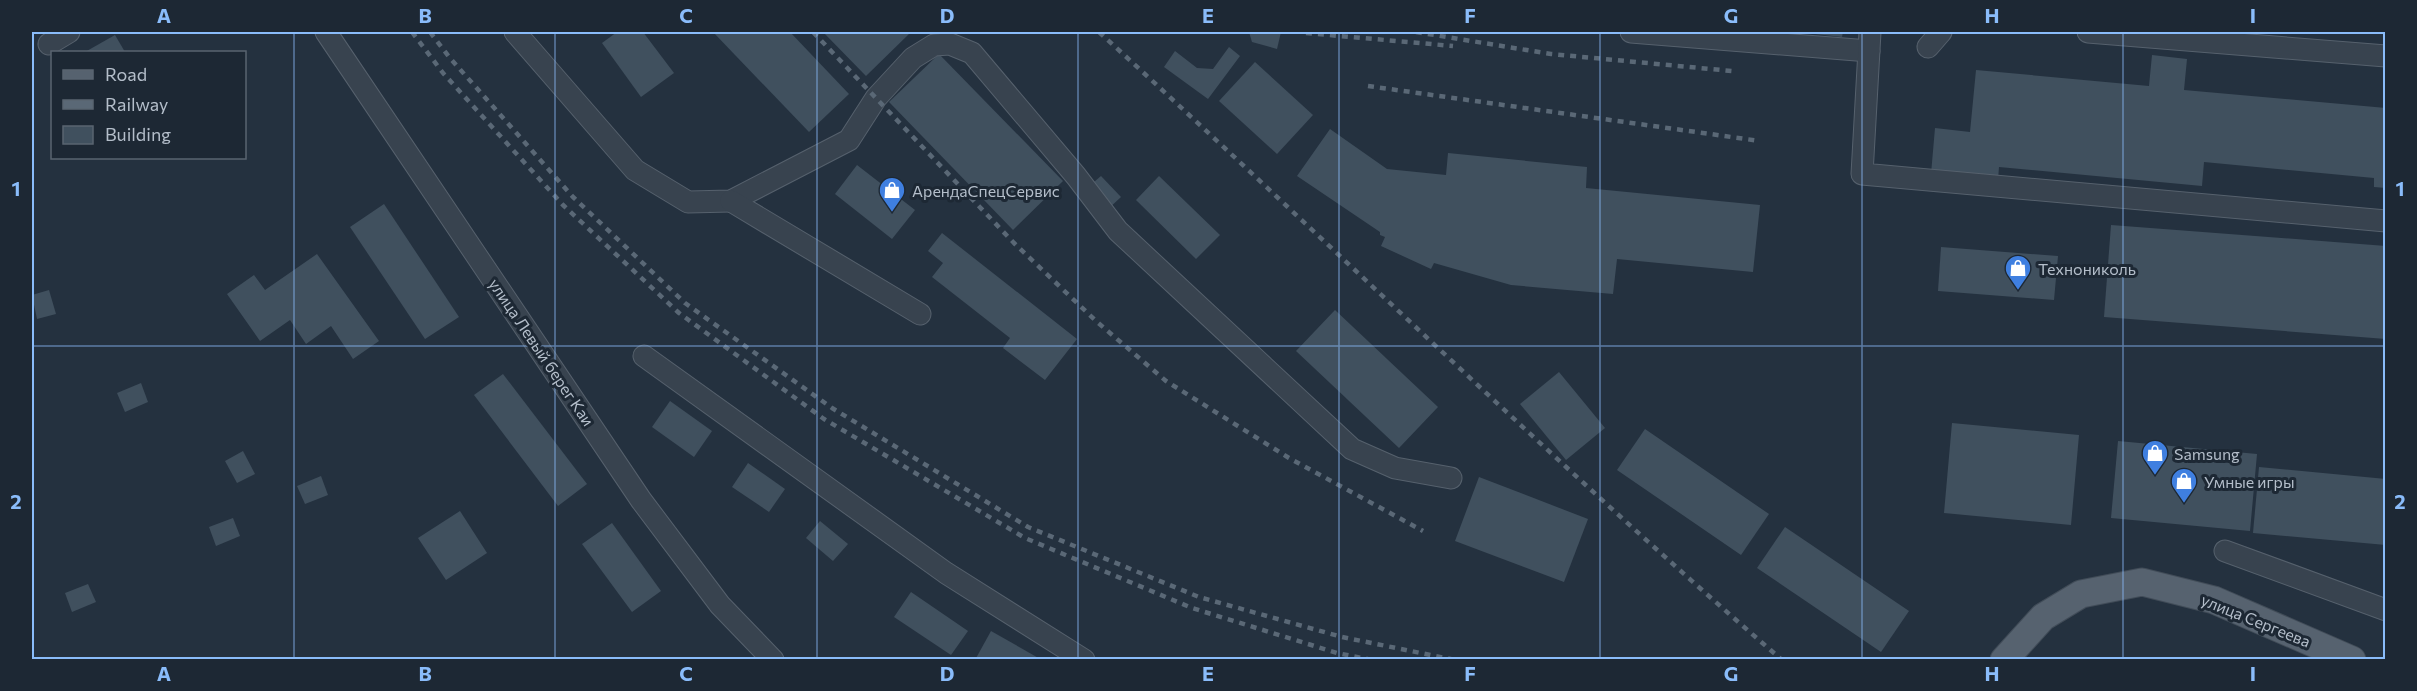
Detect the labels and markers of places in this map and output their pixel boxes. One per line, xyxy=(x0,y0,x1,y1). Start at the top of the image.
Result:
shop icon: АрендаСпецСервис xyxy=(877,175,907,213)
place label: АрендаСпецСервис xyxy=(912,181,1060,200)
shop icon: Технониколь xyxy=(2003,253,2033,291)
place label: Технониколь xyxy=(2038,259,2136,278)
shop icon: Samsung xyxy=(2140,438,2170,476)
place label: Samsung xyxy=(2174,444,2240,463)
shop icon: Умные игры xyxy=(2169,466,2199,504)
place label: Умные игры xyxy=(2204,472,2295,491)

